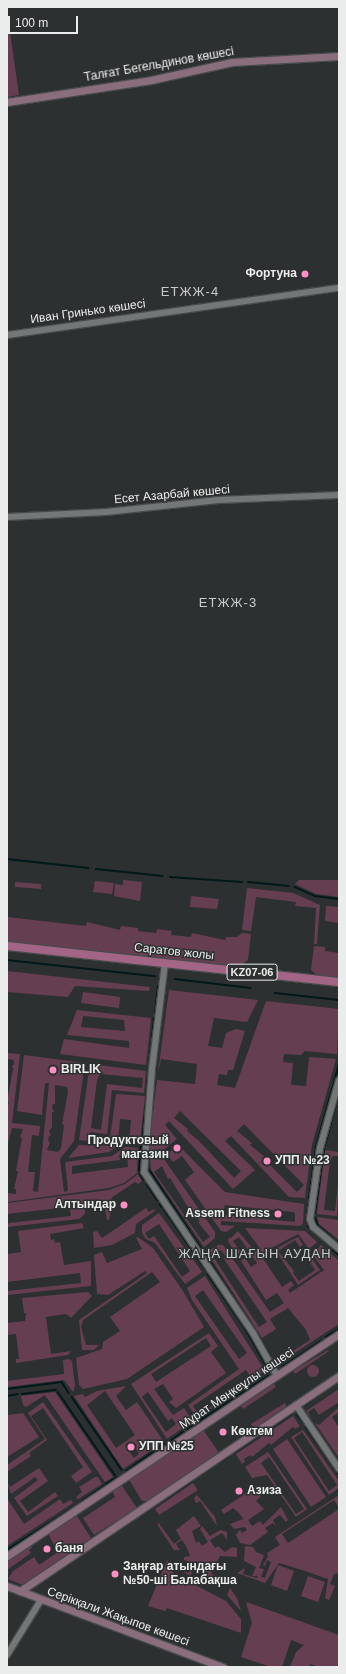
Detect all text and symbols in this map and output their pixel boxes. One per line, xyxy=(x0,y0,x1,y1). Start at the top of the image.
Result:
scale bar xyxy=(10,8,80,34)
text: 100 m xyxy=(15,16,48,30)
street label: Талғат Бегельдинов көшесі xyxy=(83,45,235,85)
place label: Фортуна xyxy=(245,267,297,281)
marker: Фортуна xyxy=(300,269,310,279)
district label: ЕТЖЖ-4 xyxy=(161,284,219,300)
street label: Иван Гринько көшесі xyxy=(30,297,146,327)
street label: Есет Азарбай көшесі xyxy=(114,483,230,507)
district label: ЕТЖЖ-3 xyxy=(199,595,257,611)
street label: Саратов жолы xyxy=(133,941,215,963)
road number: KZ07-06 xyxy=(226,963,278,981)
place label: BIRLIK xyxy=(61,1063,101,1077)
marker: BIRLIK xyxy=(48,1065,58,1075)
place label: Продуктовый магазин xyxy=(87,1134,169,1162)
marker: Продуктовый магазин xyxy=(172,1143,182,1153)
place label: УПП №23 xyxy=(275,1154,330,1168)
marker: УПП №23 xyxy=(262,1156,272,1166)
place label: Алтындар xyxy=(55,1198,116,1212)
marker: Алтындар xyxy=(119,1200,129,1210)
place label: Assem Fitness xyxy=(185,1207,270,1221)
marker: Assem Fitness xyxy=(273,1209,283,1219)
district label: ЖАҢА ШАҒЫН АУДАН xyxy=(178,1246,332,1262)
street label: Мұрат Мөңкеұлы көшесі xyxy=(177,1345,297,1433)
place label: Көктем xyxy=(231,1425,273,1439)
marker: Көктем xyxy=(218,1427,228,1437)
place label: УПП №25 xyxy=(139,1440,194,1454)
marker: УПП №25 xyxy=(126,1442,136,1452)
place label: Азиза xyxy=(247,1484,281,1498)
marker: Азиза xyxy=(234,1486,244,1496)
place label: баня xyxy=(55,1542,83,1556)
marker: баня xyxy=(42,1544,52,1554)
place label: Заңғар атындағы №50-ші Балабақша xyxy=(123,1560,237,1588)
marker: Заңғар атындағы №50-ші Балабақша xyxy=(110,1569,120,1579)
street label: Серікқали Жақыпов көшесі xyxy=(45,1585,191,1649)

